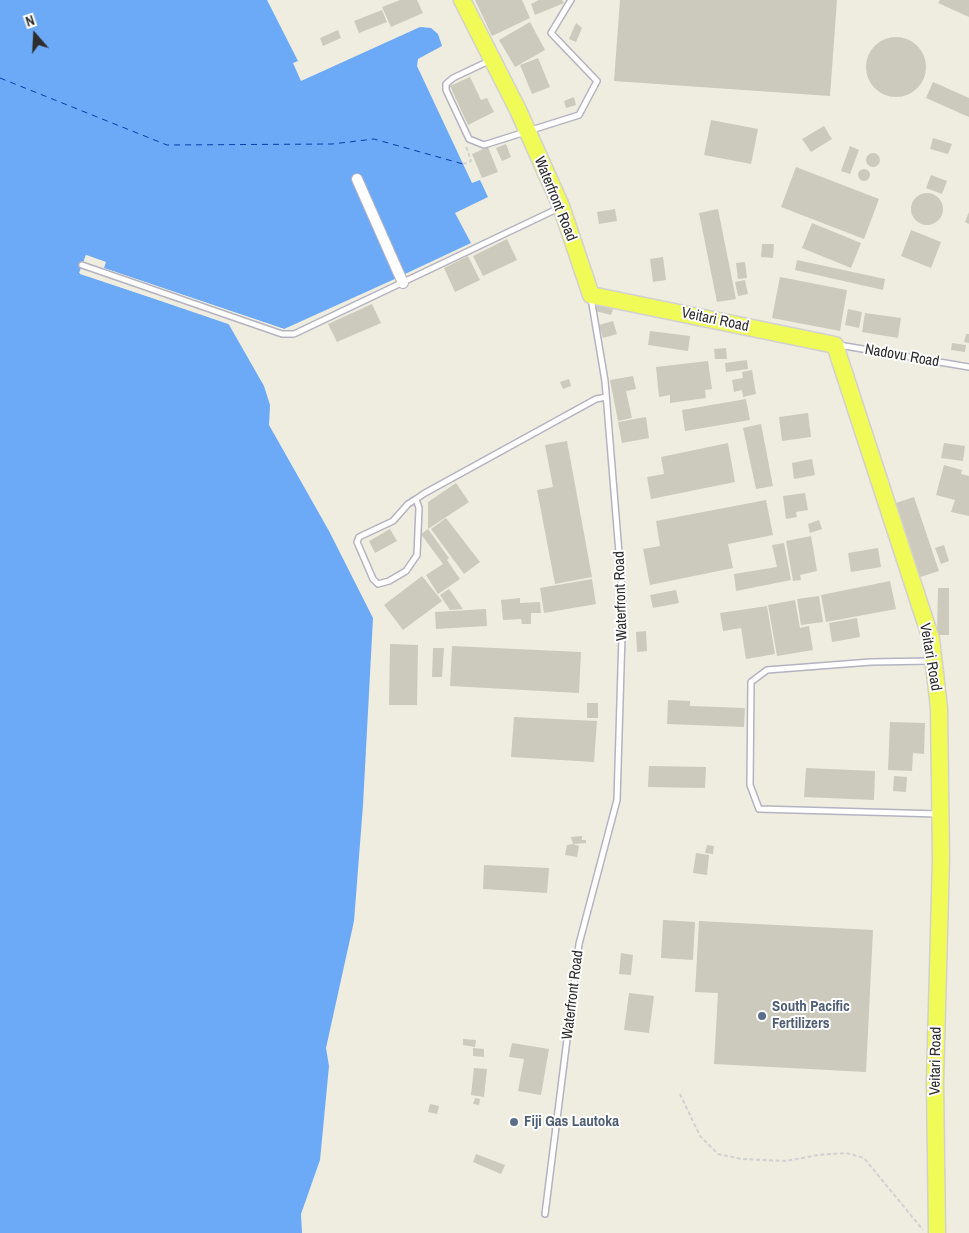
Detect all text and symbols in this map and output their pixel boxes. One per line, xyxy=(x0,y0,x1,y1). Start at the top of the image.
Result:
north arrow xyxy=(10,10,60,60)
text: N xyxy=(23,11,37,31)
street label: Waterfront Road xyxy=(530,154,580,244)
street label: Veitari Road xyxy=(680,304,750,336)
street label: Nadovu Road xyxy=(863,341,941,371)
street label: Waterfront Road xyxy=(610,551,632,641)
street label: Veitari Road xyxy=(915,622,945,692)
street label: Waterfront Road xyxy=(559,949,587,1041)
place label: South Pacific Fertilizers xyxy=(772,998,850,1033)
marker: South Pacific Fertilizers xyxy=(756,1010,768,1022)
street label: Veitari Road xyxy=(926,1027,946,1095)
place label: Fiji Gas Lautoka xyxy=(524,1113,619,1131)
marker: Fiji Gas Lautoka xyxy=(508,1116,520,1128)

